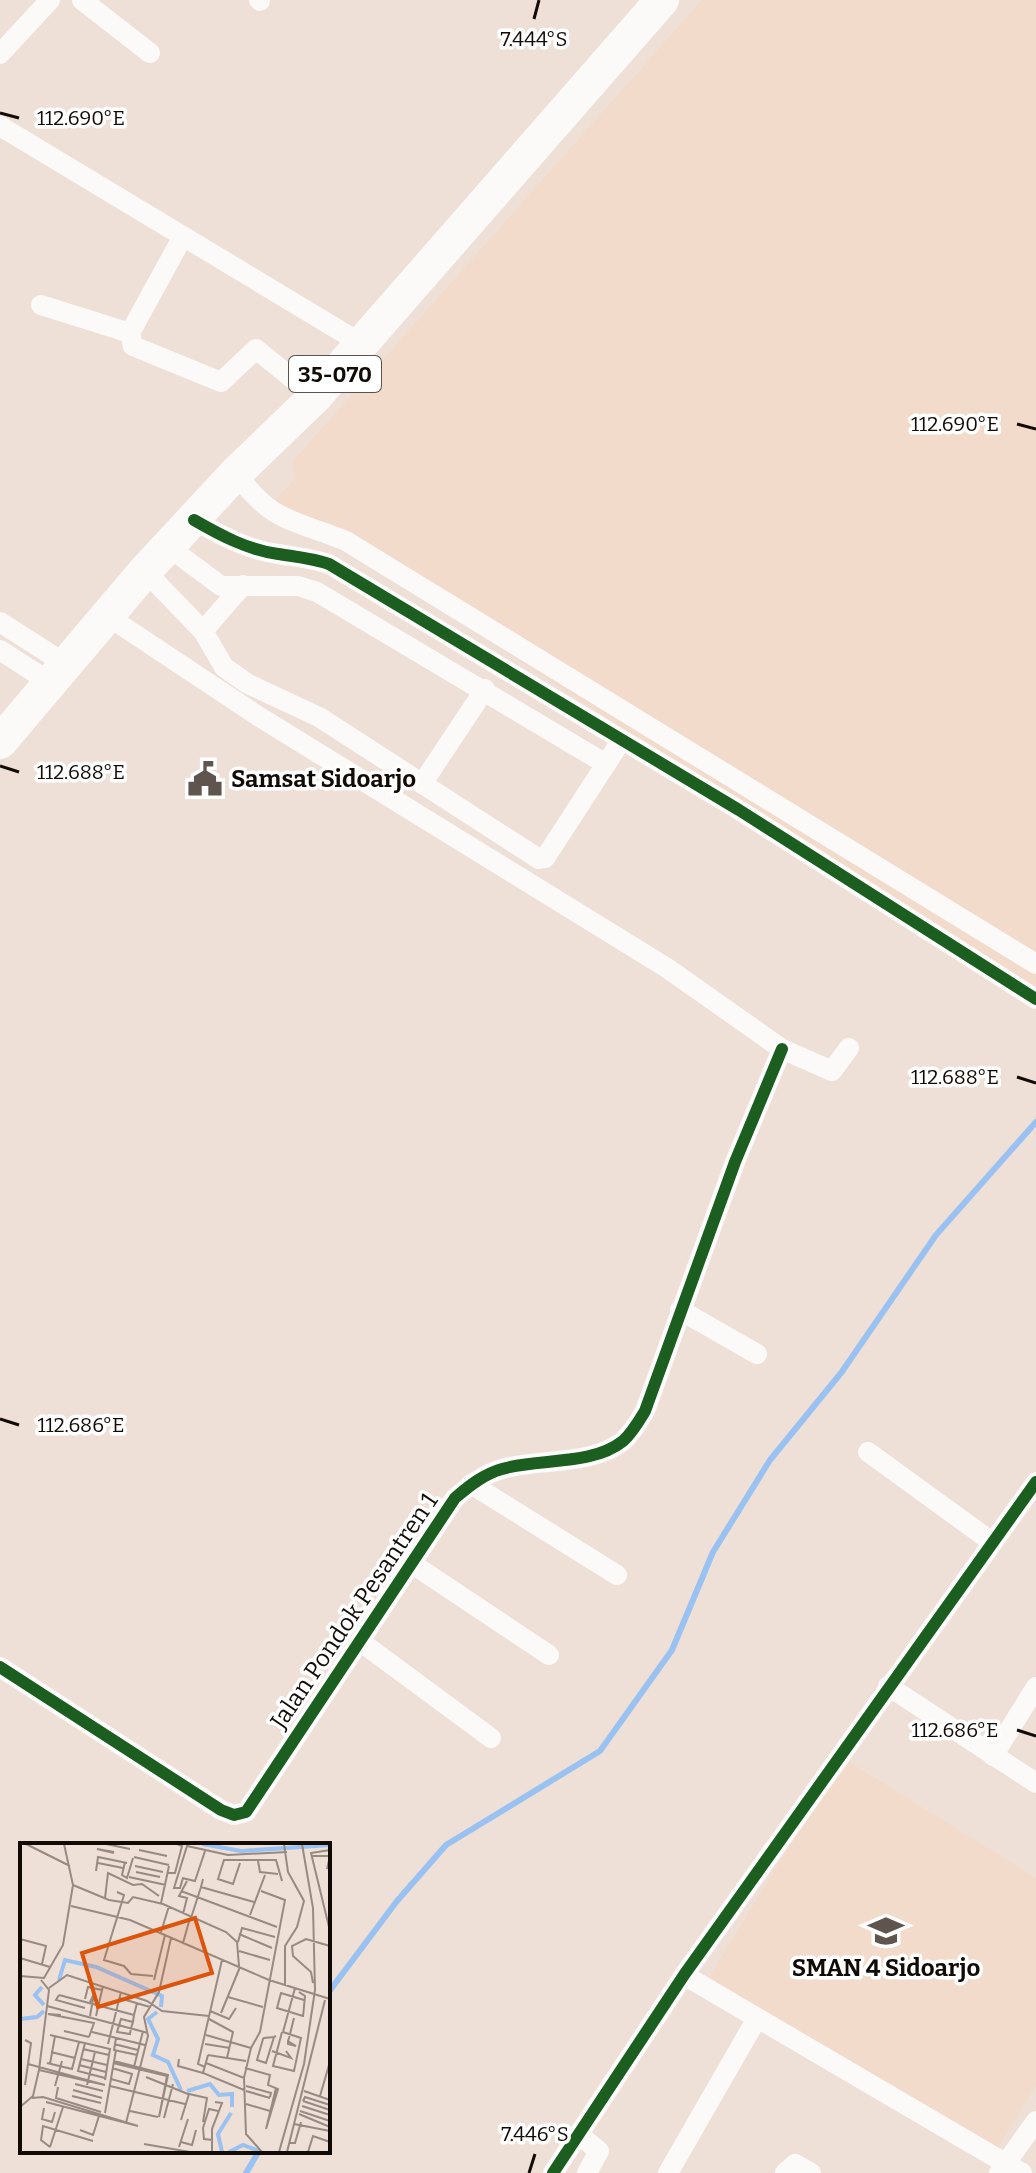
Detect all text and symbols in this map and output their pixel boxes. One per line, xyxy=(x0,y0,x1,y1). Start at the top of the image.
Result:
text: 7.444°S xyxy=(500,27,568,51)
text: 112.690°E xyxy=(37,106,125,130)
road number: 35-070 xyxy=(289,356,381,392)
text: 112.690°E xyxy=(911,412,999,436)
text: 112.688°E xyxy=(37,760,125,784)
public building icon: Samsat Sidoarjo xyxy=(186,760,224,798)
place label: Samsat Sidoarjo xyxy=(231,765,416,793)
text: 112.688°E xyxy=(911,1065,999,1089)
text: 112.686°E xyxy=(37,1413,125,1437)
street label: Jalan Pondok Pesantren 1 xyxy=(264,1488,443,1735)
text: 112.686°E xyxy=(911,1718,999,1742)
inset map xyxy=(20,1843,330,2153)
school or university icon: SMAN 4 Sidoarjo xyxy=(867,1912,905,1950)
place label: SMAN 4 Sidoarjo xyxy=(792,1954,980,1982)
text: 7.446°S xyxy=(501,2122,569,2146)

